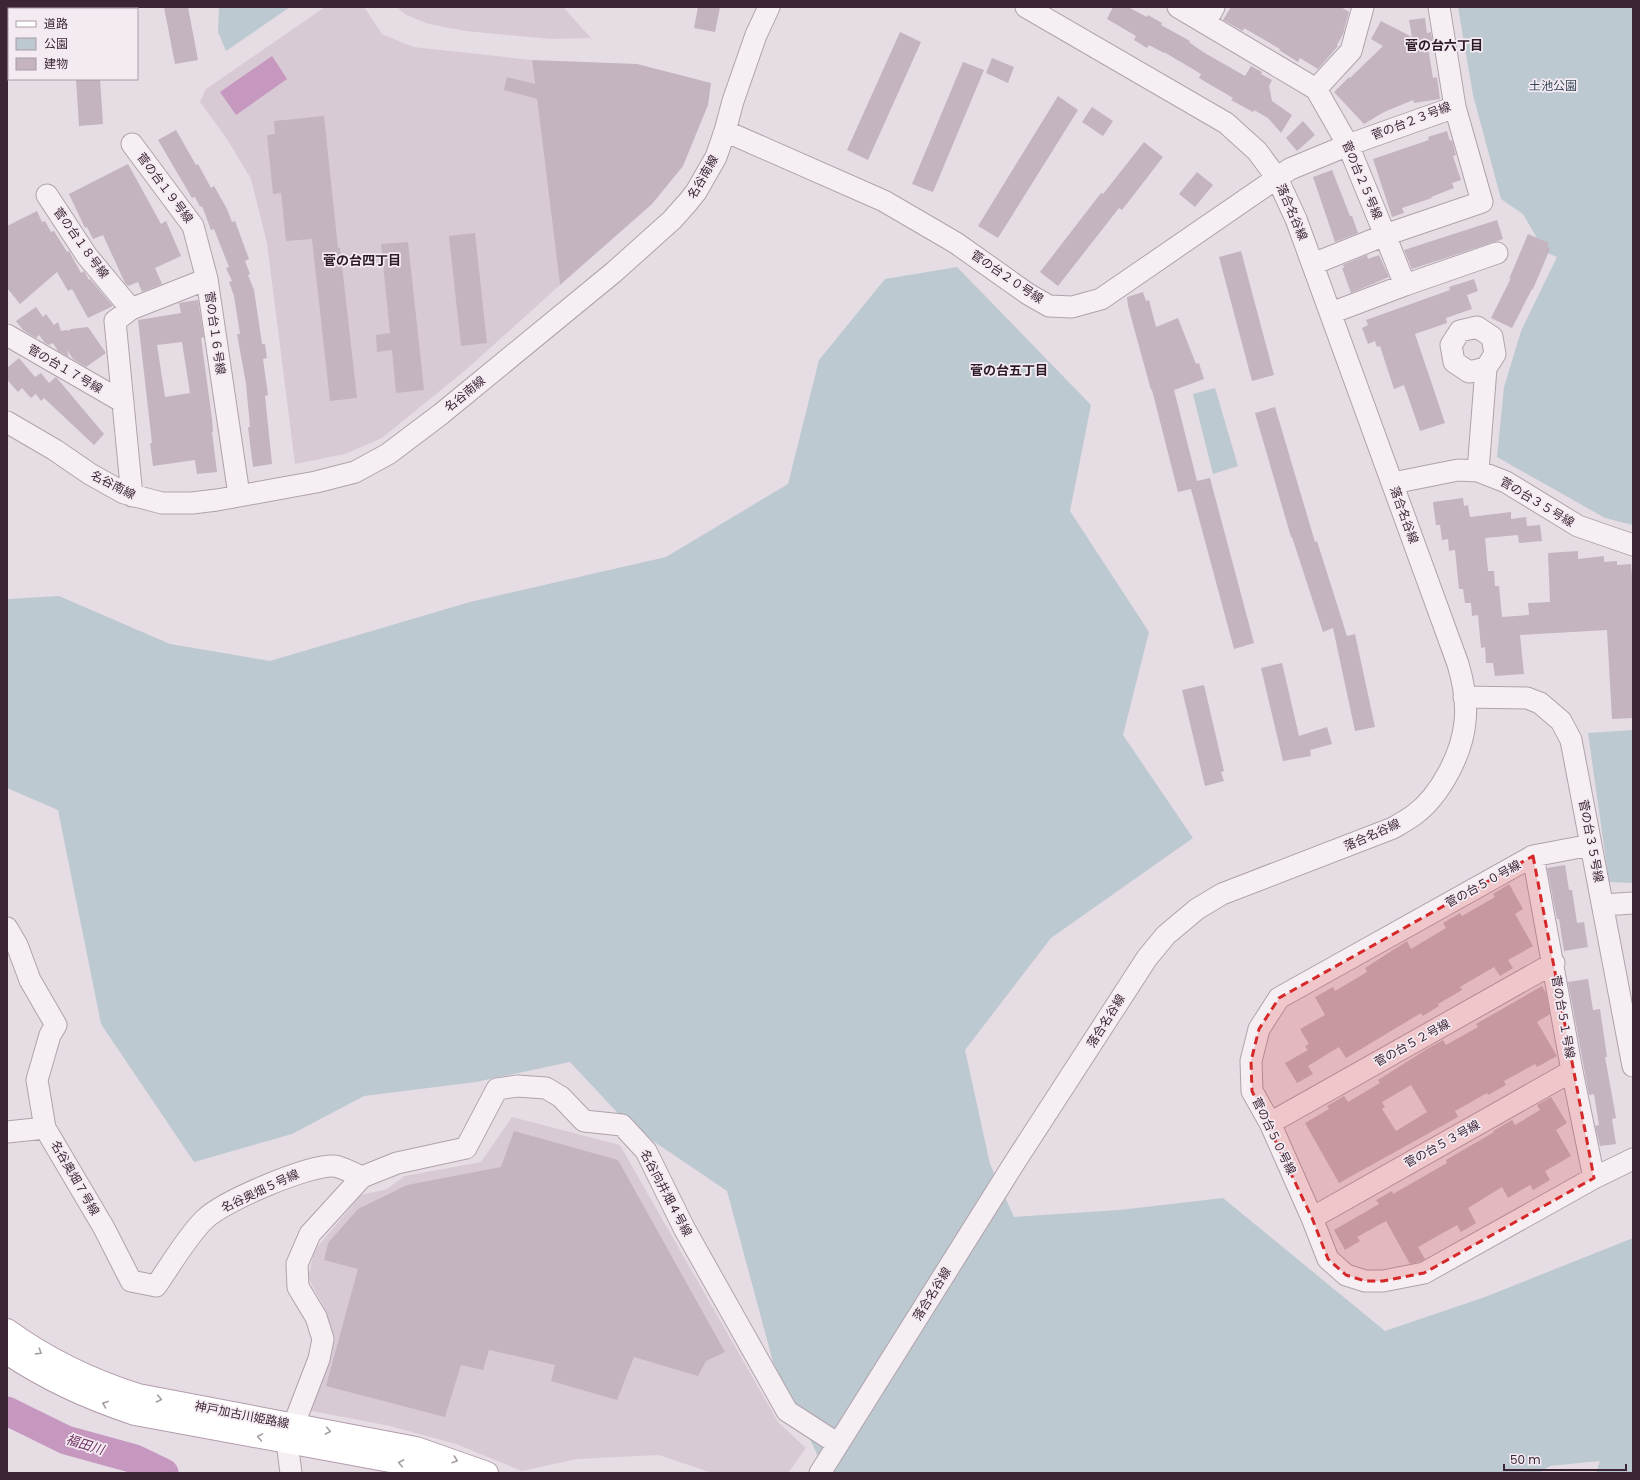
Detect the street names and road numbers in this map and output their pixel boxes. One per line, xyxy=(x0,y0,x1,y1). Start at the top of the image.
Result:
street label: 菅の台２３号線 xyxy=(1369,98,1453,144)
street label: 菅の台２５号線 xyxy=(1338,138,1387,222)
street label: 菅の台１９号線 xyxy=(133,149,197,226)
street label: 名谷南線 xyxy=(683,152,722,202)
street label: 落合名谷線 xyxy=(1273,181,1312,243)
street label: 菅の台１８号線 xyxy=(50,204,113,282)
street label: 菅の台２０号線 xyxy=(968,246,1047,307)
street label: 菅の台１６号線 xyxy=(201,290,230,376)
street label: 菅の台１７号線 xyxy=(25,340,106,397)
street label: 名谷南線 xyxy=(441,372,489,415)
street label: 名谷南線 xyxy=(88,466,138,503)
street label: 菅の台３５号線 xyxy=(1497,473,1578,530)
street label: 落合名谷線 xyxy=(1386,484,1423,546)
street label: 菅の台３５号線 xyxy=(1575,798,1608,884)
street label: 落合名谷線 xyxy=(1341,815,1403,855)
street label: 菅の台５０号線 xyxy=(1442,856,1524,911)
street label: 菅の台５１号線 xyxy=(1548,974,1579,1060)
street label: 落合名谷線 xyxy=(1082,991,1129,1051)
street label: 菅の台５２号線 xyxy=(1371,1015,1453,1070)
street label: 菅の台５０号線 xyxy=(1248,1094,1301,1177)
street label: 菅の台５３号線 xyxy=(1401,1116,1483,1171)
street label: 名谷奥畑７号線 xyxy=(47,1137,104,1218)
street label: 名谷向井畑４号線 xyxy=(636,1146,696,1239)
street label: 名谷奥畑５号線 xyxy=(218,1165,301,1216)
street label: 落合名谷線 xyxy=(908,1264,955,1324)
street label: 神戸加古川姫路線 xyxy=(193,1397,291,1432)

